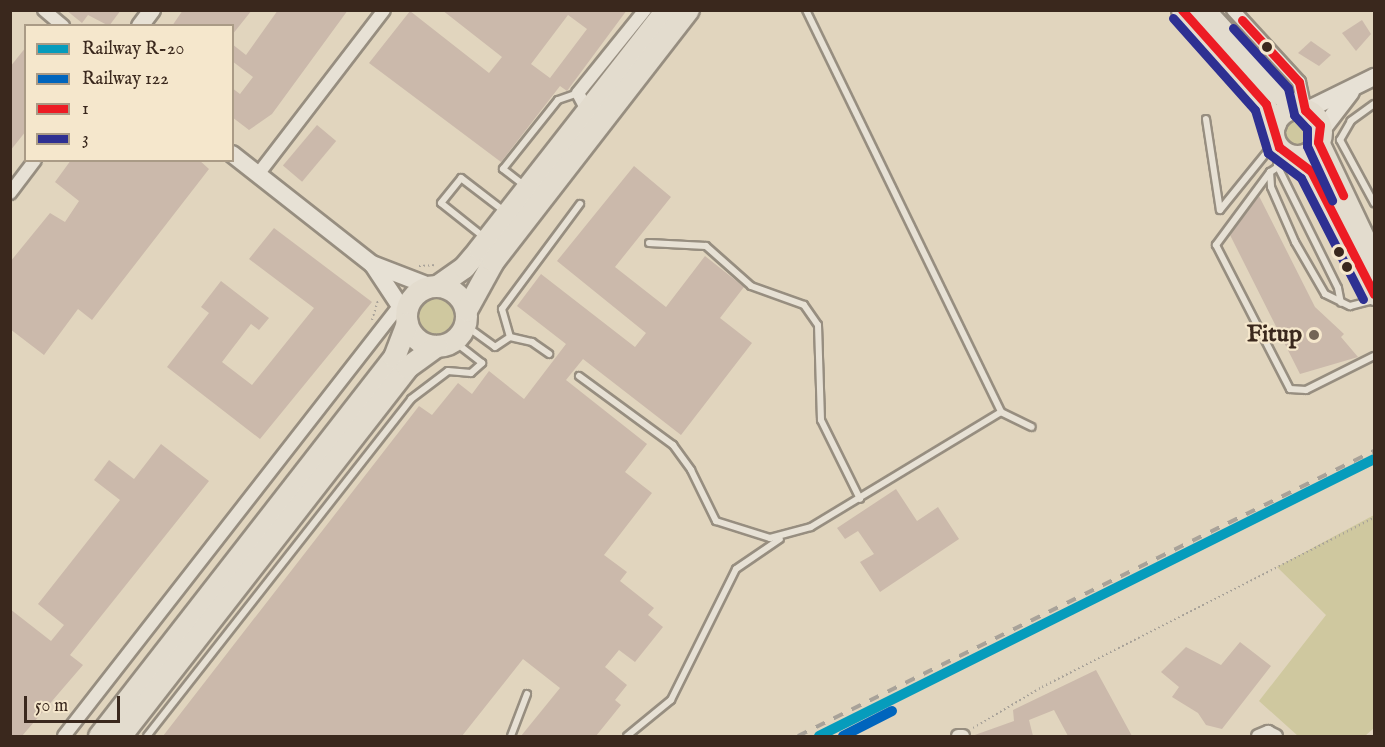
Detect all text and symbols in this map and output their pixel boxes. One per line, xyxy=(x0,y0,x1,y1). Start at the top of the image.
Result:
legend xyxy=(24,24,234,162)
text: Railway R-20 xyxy=(82,38,184,61)
unlabelled marker xyxy=(1261,41,1273,53)
text: Railway 122 xyxy=(82,68,169,91)
text: 1 xyxy=(82,98,89,121)
text: 3 xyxy=(82,128,89,151)
unlabelled marker xyxy=(1333,246,1345,258)
unlabelled marker xyxy=(1341,261,1353,273)
place label: Fitup xyxy=(1247,321,1302,349)
marker: Fitup xyxy=(1307,328,1321,342)
scale bar xyxy=(27,684,123,722)
text: 50 m xyxy=(35,695,68,718)

